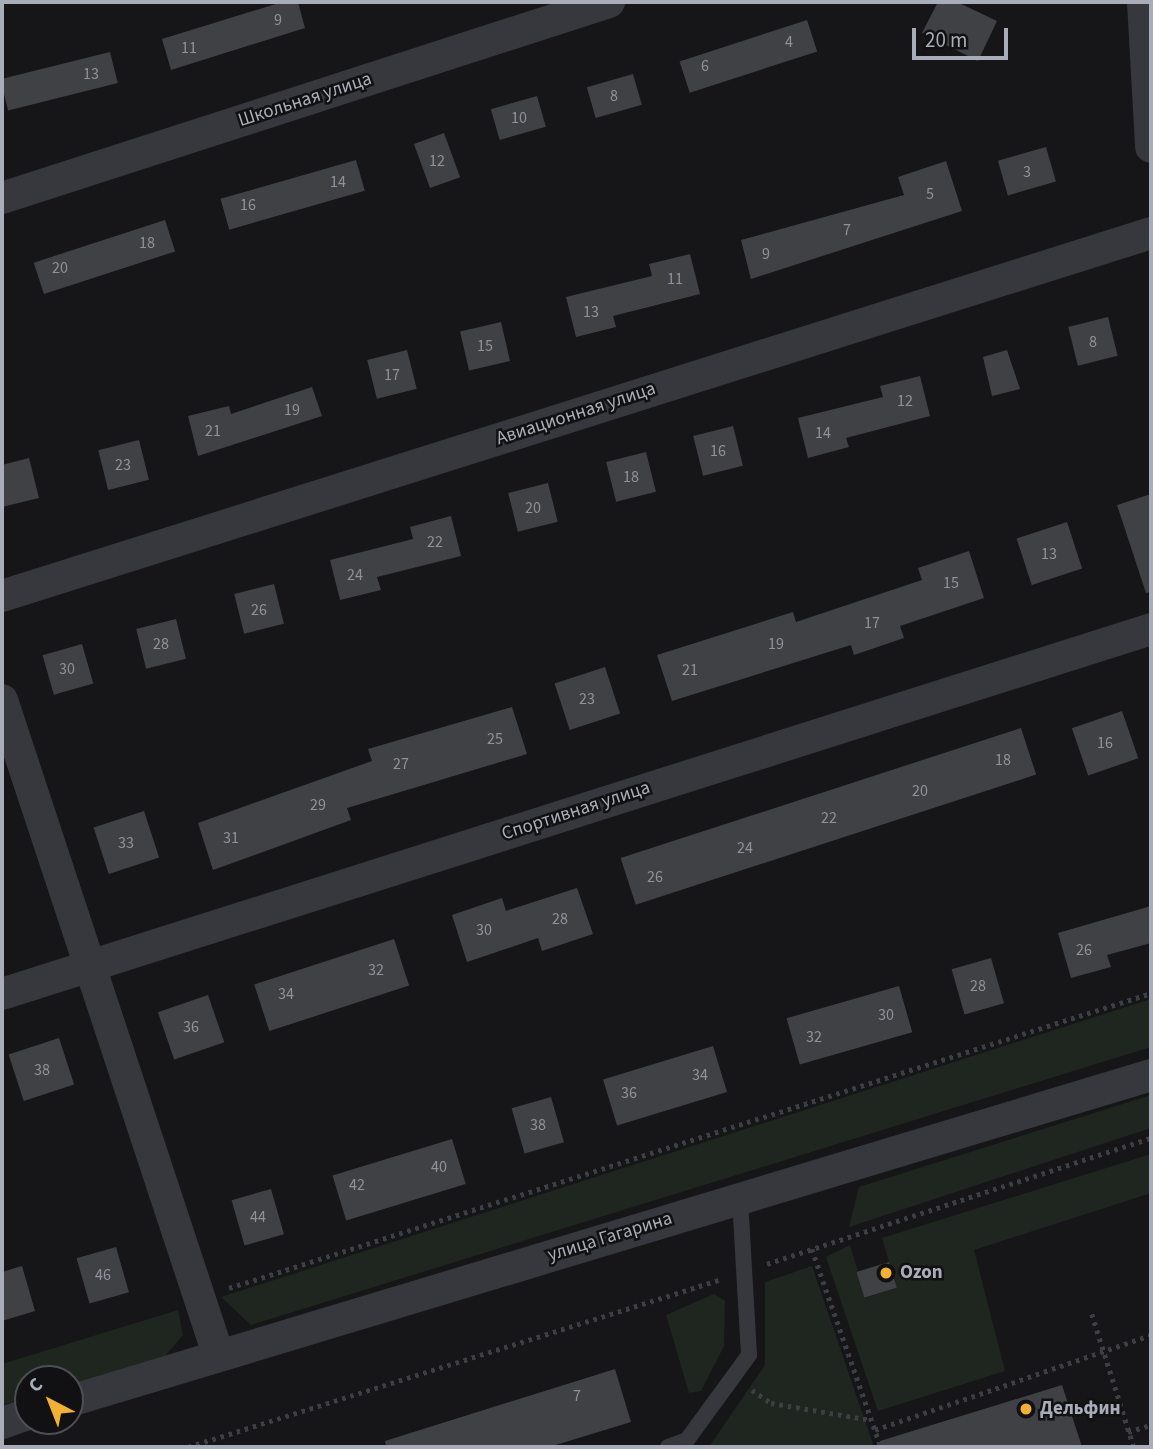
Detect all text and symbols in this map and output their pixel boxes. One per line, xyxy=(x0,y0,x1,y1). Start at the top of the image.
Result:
house number: 9 xyxy=(274,10,282,30)
scale bar xyxy=(915,14,1011,58)
text: 20 m xyxy=(925,25,967,55)
house number: 4 xyxy=(785,32,793,52)
house number: 11 xyxy=(181,38,197,58)
house number: 6 xyxy=(701,56,709,76)
house number: 13 xyxy=(83,64,99,84)
street label: Школьная улица xyxy=(235,68,375,132)
house number: 8 xyxy=(610,86,618,106)
house number: 10 xyxy=(511,108,527,128)
house number: 12 xyxy=(429,151,445,171)
house number: 3 xyxy=(1023,162,1031,182)
house number: 14 xyxy=(330,172,346,192)
house number: 5 xyxy=(926,184,934,204)
house number: 16 xyxy=(240,195,256,215)
house number: 7 xyxy=(843,220,851,240)
house number: 18 xyxy=(139,233,155,253)
house number: 9 xyxy=(762,244,770,264)
house number: 20 xyxy=(52,258,68,278)
house number: 11 xyxy=(667,269,683,289)
house number: 13 xyxy=(583,302,599,322)
house number: 8 xyxy=(1089,332,1097,352)
house number: 15 xyxy=(477,336,493,356)
house number: 17 xyxy=(384,365,400,385)
street label: Авиационная улица xyxy=(493,377,659,451)
house number: 12 xyxy=(897,391,913,411)
house number: 19 xyxy=(284,400,300,420)
house number: 21 xyxy=(205,421,221,441)
house number: 14 xyxy=(815,423,831,443)
house number: 16 xyxy=(710,441,726,461)
house number: 23 xyxy=(115,455,131,475)
house number: 18 xyxy=(623,467,639,487)
house number: 20 xyxy=(525,498,541,518)
house number: 22 xyxy=(427,532,443,552)
house number: 13 xyxy=(1041,544,1057,564)
house number: 24 xyxy=(347,565,363,585)
house number: 15 xyxy=(943,573,959,593)
house number: 26 xyxy=(251,600,267,620)
house number: 17 xyxy=(864,613,880,633)
house number: 28 xyxy=(153,634,169,654)
house number: 19 xyxy=(768,634,784,654)
house number: 30 xyxy=(59,659,75,679)
house number: 21 xyxy=(682,660,698,680)
house number: 23 xyxy=(579,689,595,709)
house number: 25 xyxy=(487,729,503,749)
house number: 16 xyxy=(1097,733,1113,753)
house number: 18 xyxy=(995,750,1011,770)
house number: 27 xyxy=(393,754,409,774)
street label: Спортивная улица xyxy=(499,776,653,846)
house number: 20 xyxy=(912,781,928,801)
house number: 29 xyxy=(310,795,326,815)
house number: 22 xyxy=(821,808,837,828)
house number: 31 xyxy=(223,828,239,848)
house number: 33 xyxy=(118,833,134,853)
house number: 24 xyxy=(737,838,753,858)
house number: 26 xyxy=(647,867,663,887)
house number: 28 xyxy=(552,909,568,929)
house number: 30 xyxy=(476,920,492,940)
house number: 26 xyxy=(1076,940,1092,960)
house number: 32 xyxy=(368,960,384,980)
house number: 28 xyxy=(970,976,986,996)
house number: 34 xyxy=(278,984,294,1004)
house number: 30 xyxy=(878,1005,894,1025)
house number: 36 xyxy=(183,1017,199,1037)
house number: 32 xyxy=(806,1027,822,1047)
house number: 38 xyxy=(34,1060,50,1080)
house number: 34 xyxy=(692,1065,708,1085)
house number: 36 xyxy=(621,1083,637,1103)
house number: 38 xyxy=(530,1115,546,1135)
house number: 40 xyxy=(431,1157,447,1177)
house number: 42 xyxy=(349,1175,365,1195)
house number: 44 xyxy=(250,1207,266,1227)
street label: улица Гагарина xyxy=(545,1207,675,1267)
place label: Ozon xyxy=(900,1262,943,1284)
house number: 46 xyxy=(95,1265,111,1285)
marker: Ozon xyxy=(878,1265,894,1281)
north arrow xyxy=(14,1365,84,1435)
text: С xyxy=(23,1372,49,1399)
house number: 7 xyxy=(573,1386,581,1406)
place label: Дельфин xyxy=(1040,1398,1121,1420)
marker: Дельфин xyxy=(1018,1401,1034,1417)

